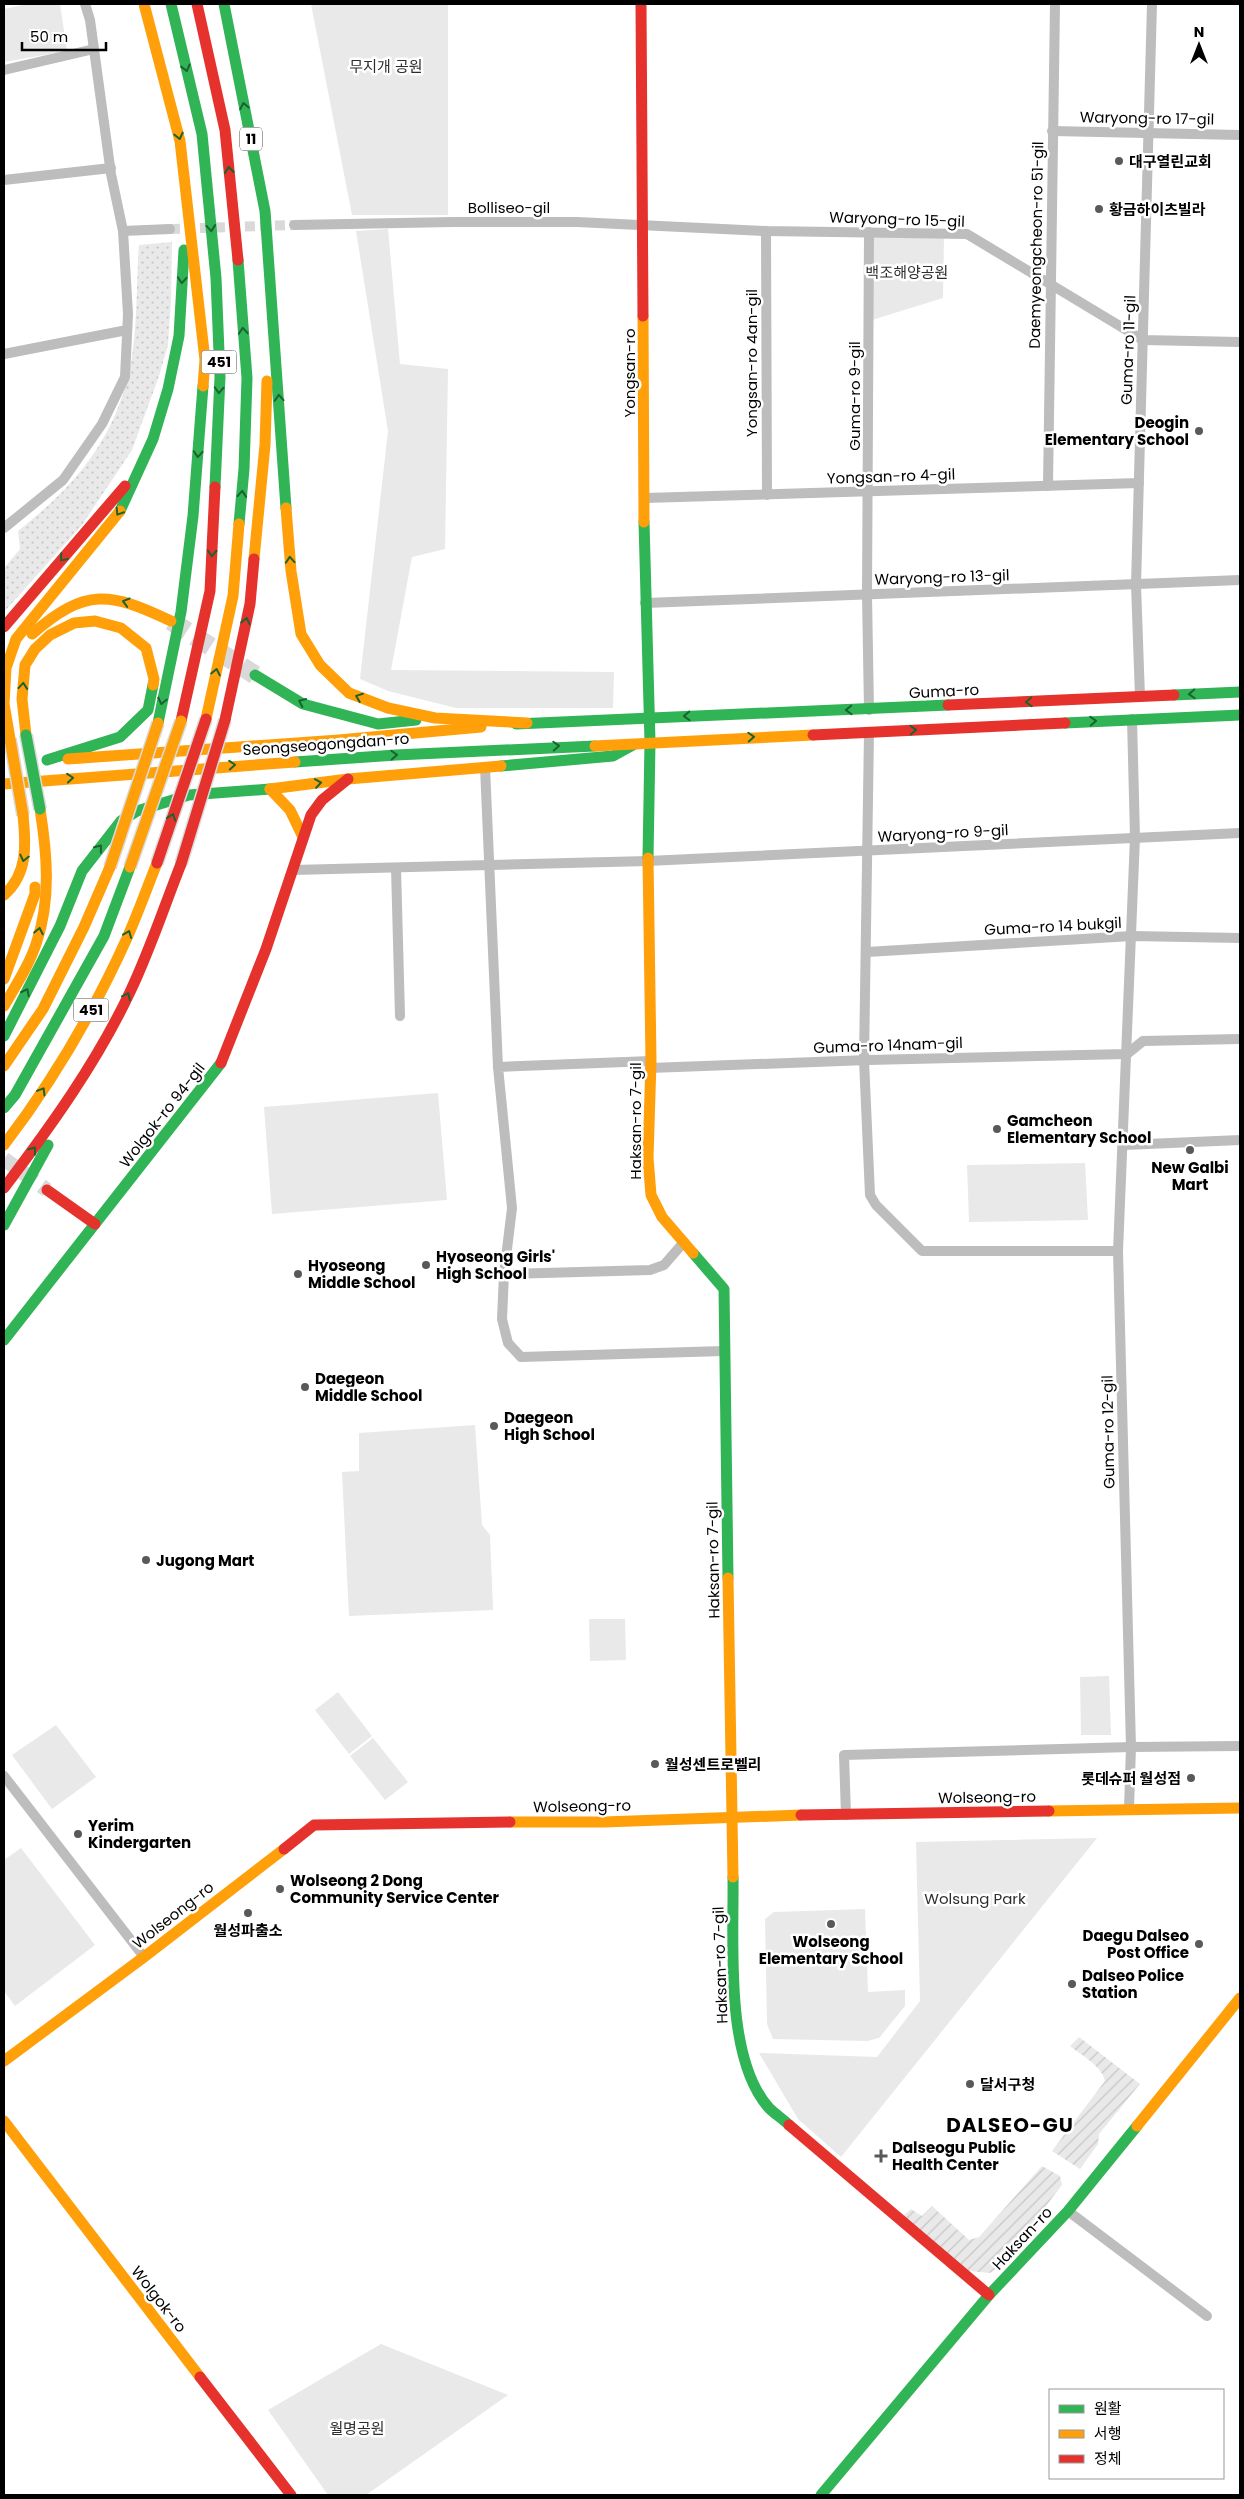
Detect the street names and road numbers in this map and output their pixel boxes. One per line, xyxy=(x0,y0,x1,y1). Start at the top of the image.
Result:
street label: Waryong-ro 17-gil xyxy=(1080,106,1214,130)
road number: 11 xyxy=(240,128,262,150)
street label: Daemyeongcheon-ro 51-gil xyxy=(1024,141,1048,349)
street label: Bolliseo-gil xyxy=(468,197,550,218)
street label: Waryong-ro 15-gil xyxy=(829,206,965,232)
street label: Yongsan-ro 4an-gil xyxy=(741,289,762,437)
street label: Guma-ro 11-gil xyxy=(1116,295,1140,405)
street label: Yongsan-ro xyxy=(619,328,640,418)
street label: Guma-ro 9-gil xyxy=(844,341,865,451)
road number: 451 xyxy=(202,351,236,374)
street label: Yongsan-ro 4-gil xyxy=(826,463,956,489)
street label: Waryong-ro 13-gil xyxy=(874,564,1010,590)
street label: Guma-ro xyxy=(908,679,980,703)
street label: Seongseogongdan-ro xyxy=(242,728,410,760)
street label: Waryong-ro 9-gil xyxy=(877,819,1009,847)
street label: Guma-ro 14 bukgil xyxy=(984,912,1122,940)
road number: 451 xyxy=(74,998,108,1022)
street label: Guma-ro 14nam-gil xyxy=(813,1032,963,1058)
street label: Wolgok-ro 94-gil xyxy=(114,1058,210,1172)
street label: Haksan-ro 7-gil xyxy=(625,1062,646,1180)
street label: Guma-ro 12-gil xyxy=(1097,1375,1119,1489)
street label: Haksan-ro 7-gil xyxy=(701,1501,725,1619)
street label: Wolseong-ro xyxy=(938,1786,1036,1808)
street label: Wolseong-ro xyxy=(533,1795,631,1817)
street label: Wolseong-ro xyxy=(128,1877,218,1953)
street label: Haksan-ro 7-gil xyxy=(707,1906,733,2024)
street label: Haksan-ro xyxy=(987,2202,1057,2274)
street label: Wolgok-ro xyxy=(126,2261,192,2337)

